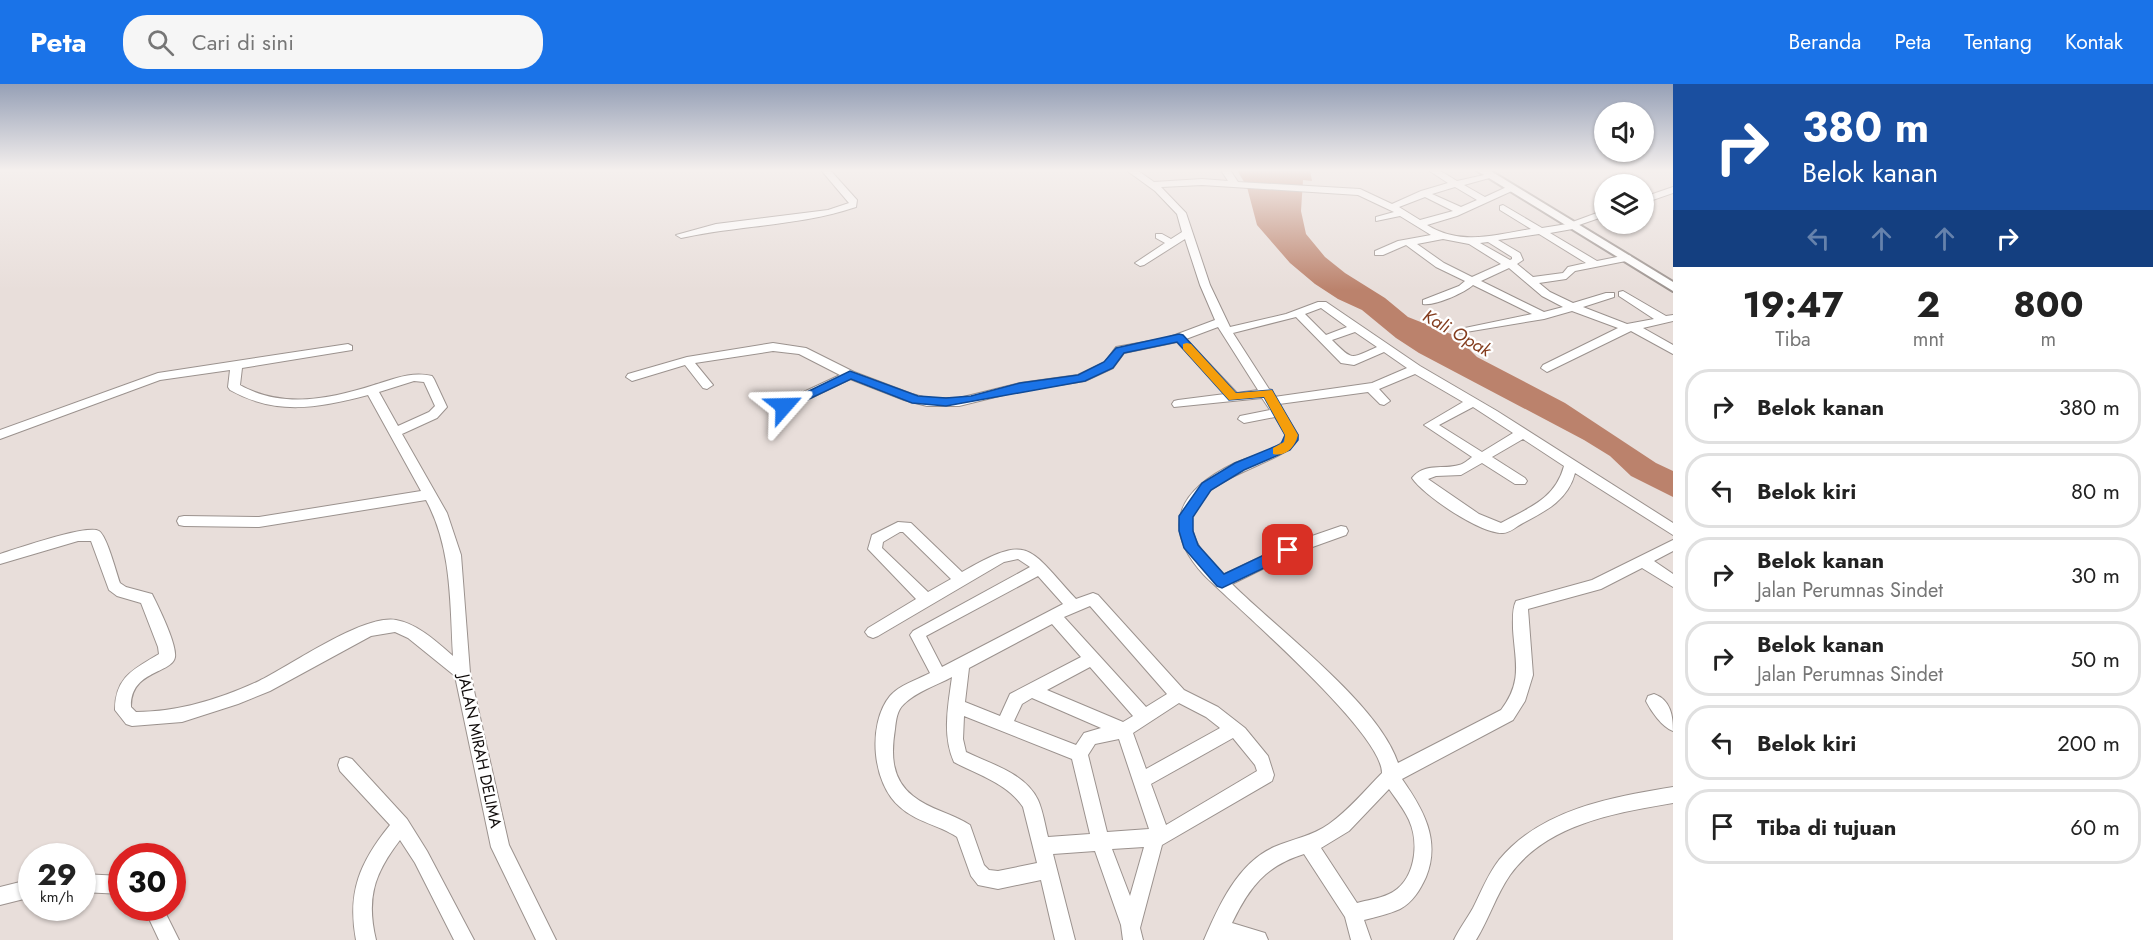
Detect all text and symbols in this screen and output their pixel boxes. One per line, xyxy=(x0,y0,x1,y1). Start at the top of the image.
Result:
search box xyxy=(123,15,543,69)
text: Peta xyxy=(30,22,87,63)
icon: search xyxy=(144,26,177,59)
text: Cari di sini xyxy=(192,26,294,58)
text: Beranda xyxy=(1788,27,1861,57)
text: Peta xyxy=(1894,27,1931,57)
text: Tentang xyxy=(1964,27,2032,57)
text: Kontak xyxy=(2065,27,2123,57)
text: 380 m xyxy=(1802,97,1929,158)
map controls xyxy=(1594,102,1654,234)
button: sound xyxy=(1594,102,1654,162)
icon: right xyxy=(1703,108,1781,186)
text: Belok kanan xyxy=(1802,153,1938,192)
button: layers xyxy=(1594,174,1654,234)
icon: left xyxy=(1802,222,1835,255)
icon: ahead xyxy=(1865,222,1898,255)
icon: ahead xyxy=(1928,222,1961,255)
icon: right xyxy=(1991,222,2024,255)
text: 19:47 xyxy=(1743,278,1843,330)
text: 2 xyxy=(1916,278,1940,330)
text: 800 xyxy=(2013,278,2084,330)
water label: Kali Opak xyxy=(1418,303,1497,364)
text: Tiba xyxy=(1775,325,1811,354)
text: mnt xyxy=(1913,325,1944,354)
text: m xyxy=(2041,325,2056,354)
position arrow xyxy=(752,374,816,438)
icon: right xyxy=(1706,390,1739,423)
text: Belok kanan xyxy=(1757,391,1884,423)
text: 380 m xyxy=(2059,391,2120,423)
icon: left xyxy=(1706,474,1739,507)
text: Belok kiri xyxy=(1757,475,1856,507)
text: 80 m xyxy=(2071,475,2120,507)
pin xyxy=(1262,524,1313,575)
icon: arrive xyxy=(1271,533,1304,566)
text: Belok kanan xyxy=(1757,544,1884,576)
icon: right xyxy=(1706,558,1739,591)
text: 30 m xyxy=(2071,559,2120,591)
text: Jalan Perumnas Sindet xyxy=(1757,576,1943,605)
text: Belok kanan xyxy=(1757,628,1884,660)
icon: right xyxy=(1706,642,1739,675)
text: 50 m xyxy=(2071,643,2120,675)
text: Jalan Perumnas Sindet xyxy=(1757,660,1943,689)
street label: JALAN MIRAH DELIMA xyxy=(452,670,508,831)
icon: left xyxy=(1706,726,1739,759)
text: Belok kiri xyxy=(1757,727,1856,759)
text: 200 m xyxy=(2057,727,2120,759)
icon: arrive xyxy=(1706,810,1739,843)
text: Tiba di tujuan xyxy=(1757,811,1896,843)
text: 60 m xyxy=(2070,811,2120,843)
speed limit sign: 30 xyxy=(108,843,186,921)
text: 29 xyxy=(37,853,77,896)
text: km/h xyxy=(40,886,74,908)

